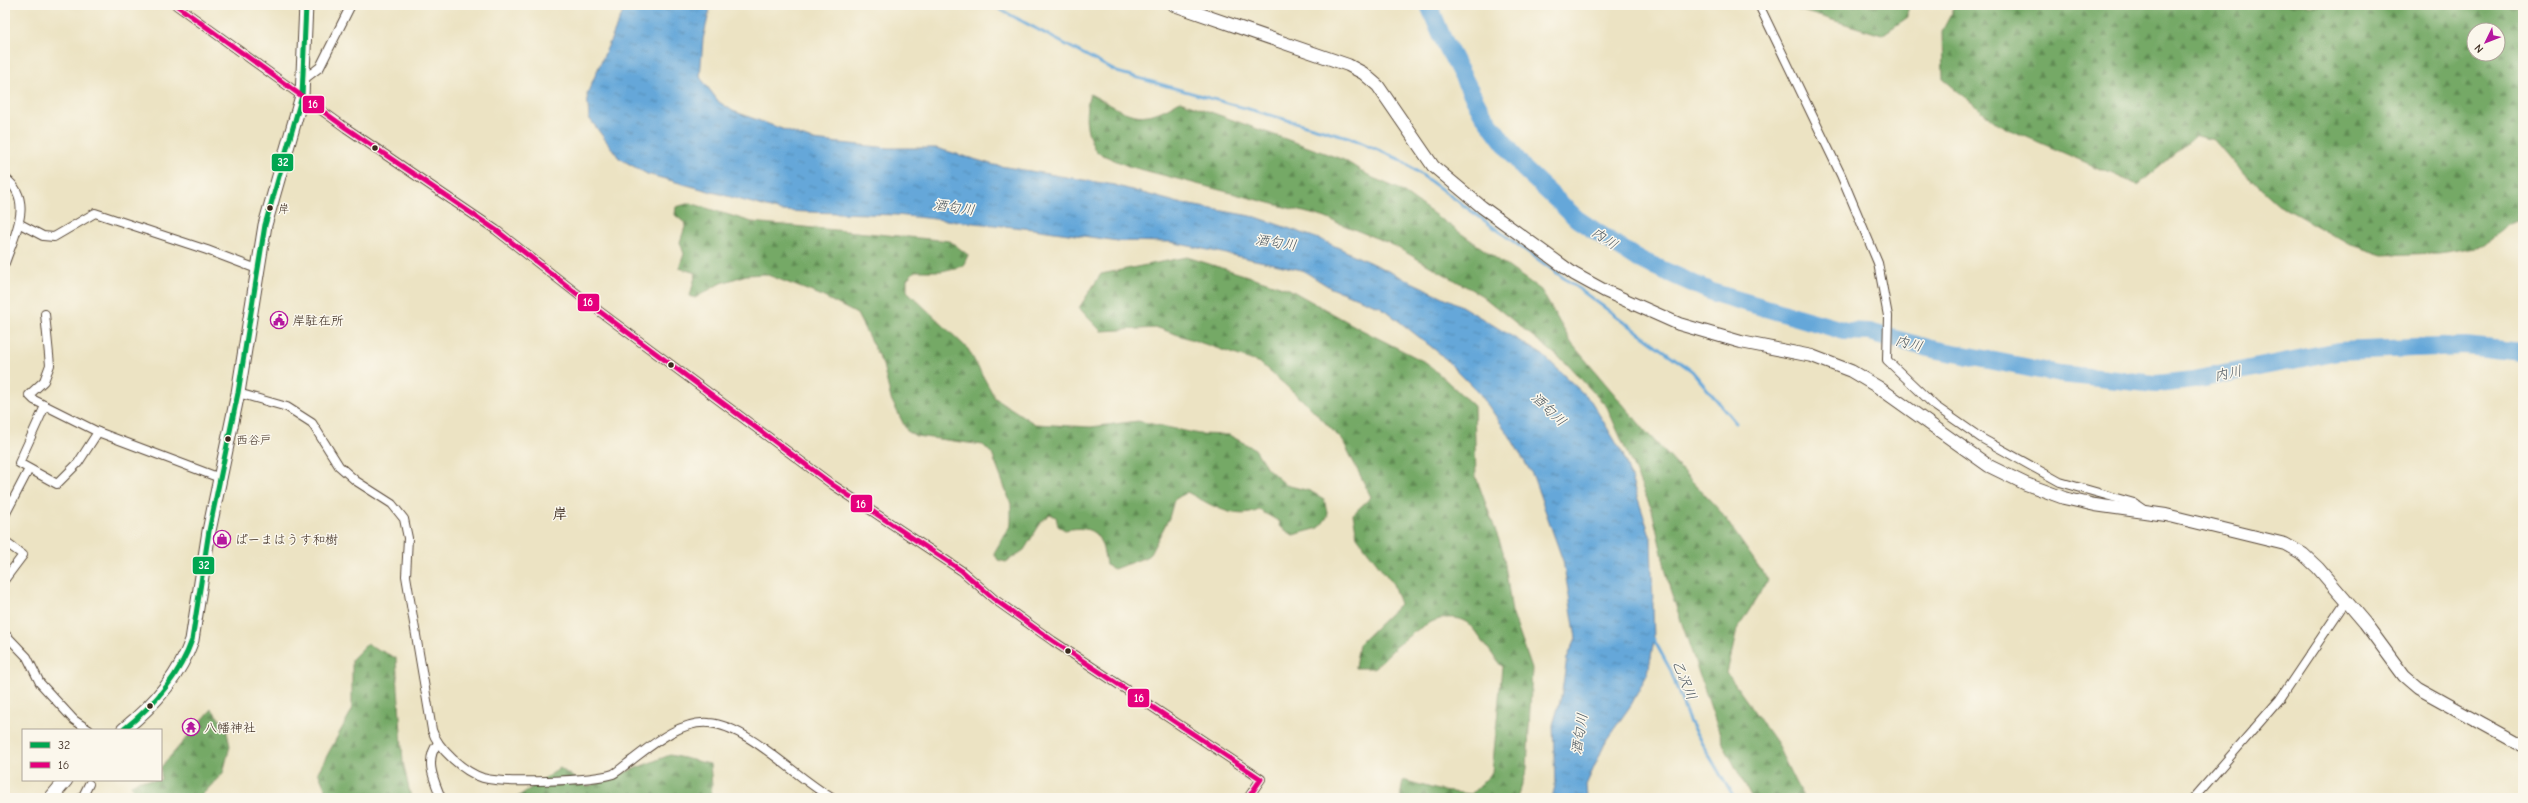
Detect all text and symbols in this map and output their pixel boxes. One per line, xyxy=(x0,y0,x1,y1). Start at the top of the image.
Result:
north arrow xyxy=(2466,22,2506,62)
text: N xyxy=(2472,41,2486,56)
line badge: 16 xyxy=(302,95,325,114)
text: 16 xyxy=(308,98,318,111)
unlabelled marker xyxy=(370,143,380,153)
line badge: 32 xyxy=(271,153,294,172)
text: 32 xyxy=(278,156,289,169)
water label: 酒匂川 xyxy=(932,196,976,219)
place label: 岸 xyxy=(278,202,290,216)
marker: 岸 xyxy=(265,203,275,213)
water label: 内川 xyxy=(1588,224,1621,253)
water label: 酒匂川 xyxy=(1254,231,1298,254)
line badge: 16 xyxy=(577,293,600,312)
text: 16 xyxy=(583,296,593,309)
public building icon: 岸駐在所 xyxy=(269,310,289,330)
place label: 岸駐在所 xyxy=(292,313,344,328)
water label: 内川 xyxy=(1893,332,1925,355)
unlabelled marker xyxy=(666,360,676,370)
water label: 内川 xyxy=(2213,362,2244,385)
water label: 酒匂川 xyxy=(1528,389,1570,430)
place label: 西谷戸 xyxy=(236,433,272,447)
marker: 西谷戸 xyxy=(223,434,233,444)
line badge: 16 xyxy=(850,494,873,513)
text: 16 xyxy=(856,498,866,511)
district label: 岸 xyxy=(552,505,568,523)
shop icon: ぱーまはうす和樹 xyxy=(212,529,232,549)
place label: ぱーまはうす和樹 xyxy=(235,532,338,547)
line badge: 32 xyxy=(192,556,215,575)
text: 32 xyxy=(199,559,210,572)
unlabelled marker xyxy=(1063,646,1073,656)
water label: 乙沢川 xyxy=(1669,658,1700,703)
line badge: 16 xyxy=(1127,688,1150,708)
text: 16 xyxy=(1134,692,1144,705)
unlabelled marker xyxy=(145,701,155,711)
water label: 酒匂川 xyxy=(1568,712,1591,756)
temple icon: 八幡神社 xyxy=(181,717,201,737)
place label: 八幡神社 xyxy=(204,720,256,735)
legend xyxy=(22,729,162,781)
text: 32 xyxy=(58,738,70,752)
text: 16 xyxy=(58,758,69,772)

